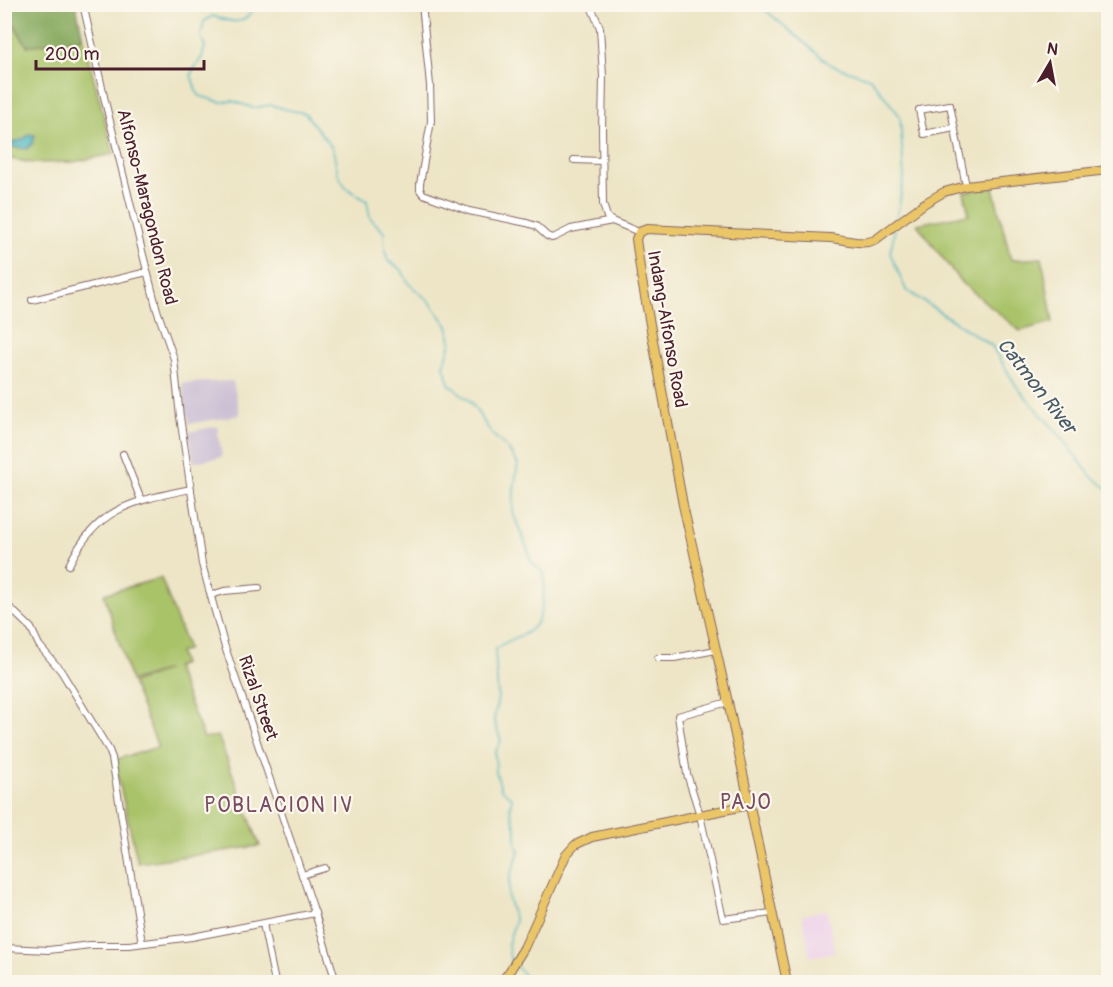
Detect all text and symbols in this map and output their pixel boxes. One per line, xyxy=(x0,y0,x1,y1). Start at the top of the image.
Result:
scale bar xyxy=(36,33,204,71)
north arrow xyxy=(1020,33,1080,93)
text: N xyxy=(1045,38,1060,60)
text: 200 m xyxy=(45,43,100,66)
street label: Alfonso-Maragondon Road xyxy=(112,107,182,307)
street label: Indang-Alfonso Road xyxy=(642,249,692,409)
water label: Catmon River xyxy=(992,333,1084,441)
street label: Rizal Street xyxy=(233,652,284,744)
district label: PAJO xyxy=(720,789,772,816)
district label: POBLACION IV xyxy=(204,792,354,819)

